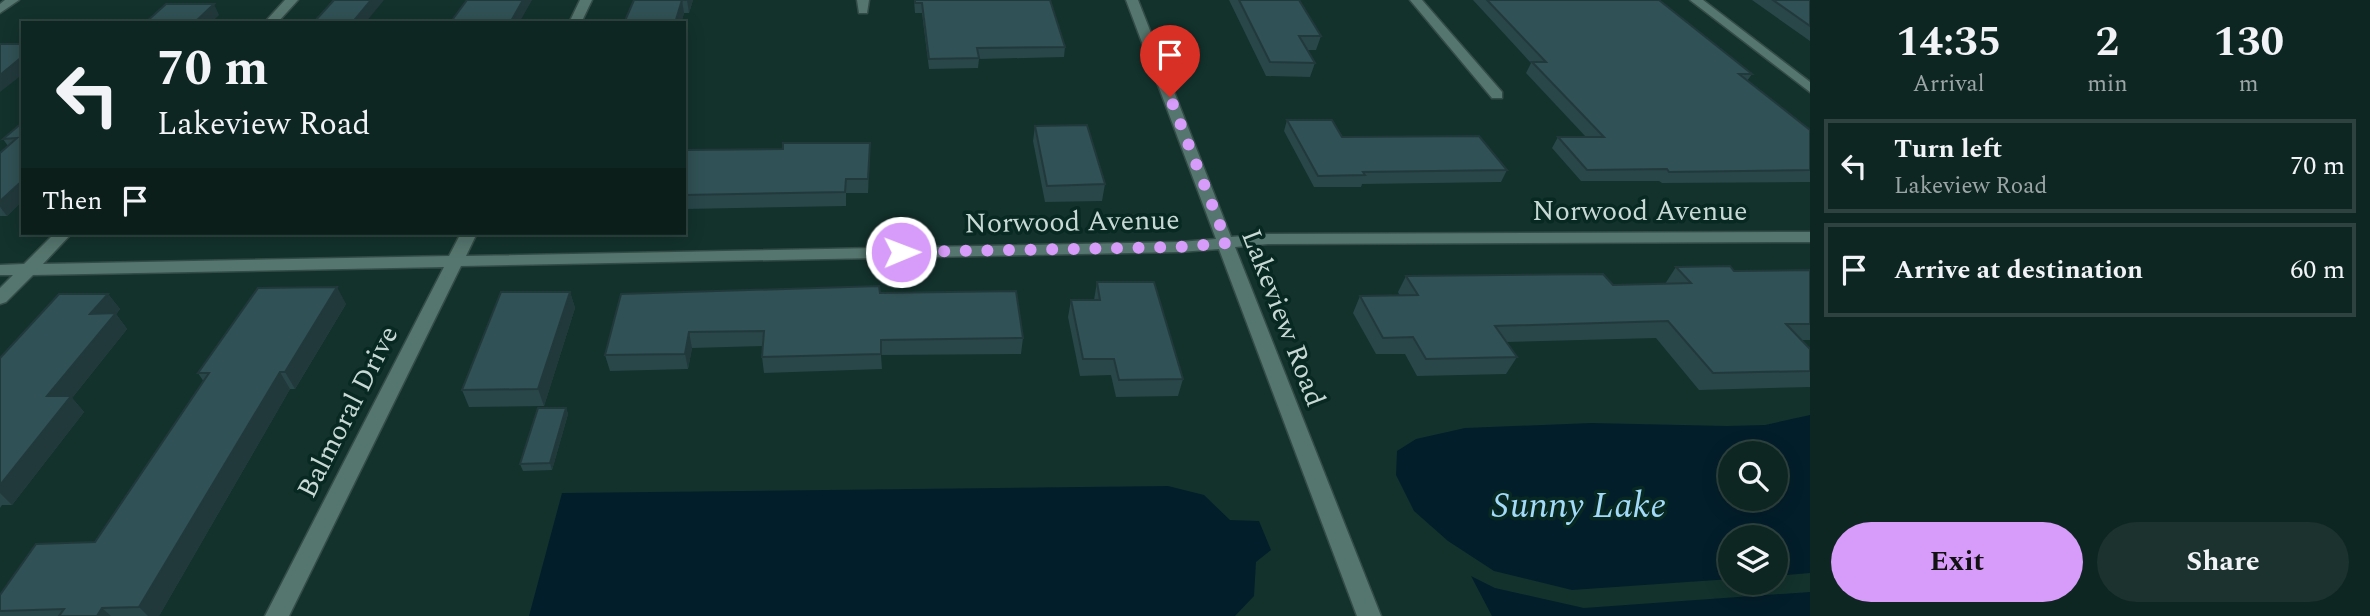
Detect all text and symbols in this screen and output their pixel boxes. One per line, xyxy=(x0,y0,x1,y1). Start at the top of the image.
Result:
text: 14:35 xyxy=(1896,11,2001,74)
text: 2 xyxy=(2096,11,2119,74)
text: 130 xyxy=(2213,11,2284,74)
pin xyxy=(1140,25,1200,97)
text: 70 m xyxy=(157,32,268,107)
icon: arrive xyxy=(1151,36,1189,74)
icon: left xyxy=(42,49,133,140)
text: Arrival xyxy=(1913,67,1984,102)
text: min xyxy=(2087,67,2128,102)
text: m xyxy=(2239,67,2259,102)
text: Lakeview Road xyxy=(157,100,371,149)
text: Turn left xyxy=(1894,129,2002,169)
text: 70 m xyxy=(2290,146,2345,186)
icon: left xyxy=(1835,147,1873,185)
text: Lakeview Road xyxy=(1894,169,2047,204)
text: Then xyxy=(42,181,102,221)
icon: arrive xyxy=(116,182,154,220)
street label: Norwood Avenue xyxy=(1532,190,1748,233)
street label: Norwood Avenue xyxy=(964,199,1180,245)
position arrow xyxy=(864,215,938,289)
street label: Lakeview Road xyxy=(1229,223,1337,413)
text: Arrive at destination xyxy=(1894,250,2143,290)
text: 60 m xyxy=(2290,250,2345,290)
icon: arrive xyxy=(1835,251,1873,289)
street label: Balmoral Drive xyxy=(286,318,410,506)
map controls xyxy=(1718,441,1788,595)
button: search xyxy=(1718,441,1788,511)
water label: Sunny Lake xyxy=(1492,478,1666,534)
button: Exit xyxy=(1831,522,2083,602)
button: Share xyxy=(2097,522,2349,602)
button: layers xyxy=(1718,525,1788,595)

